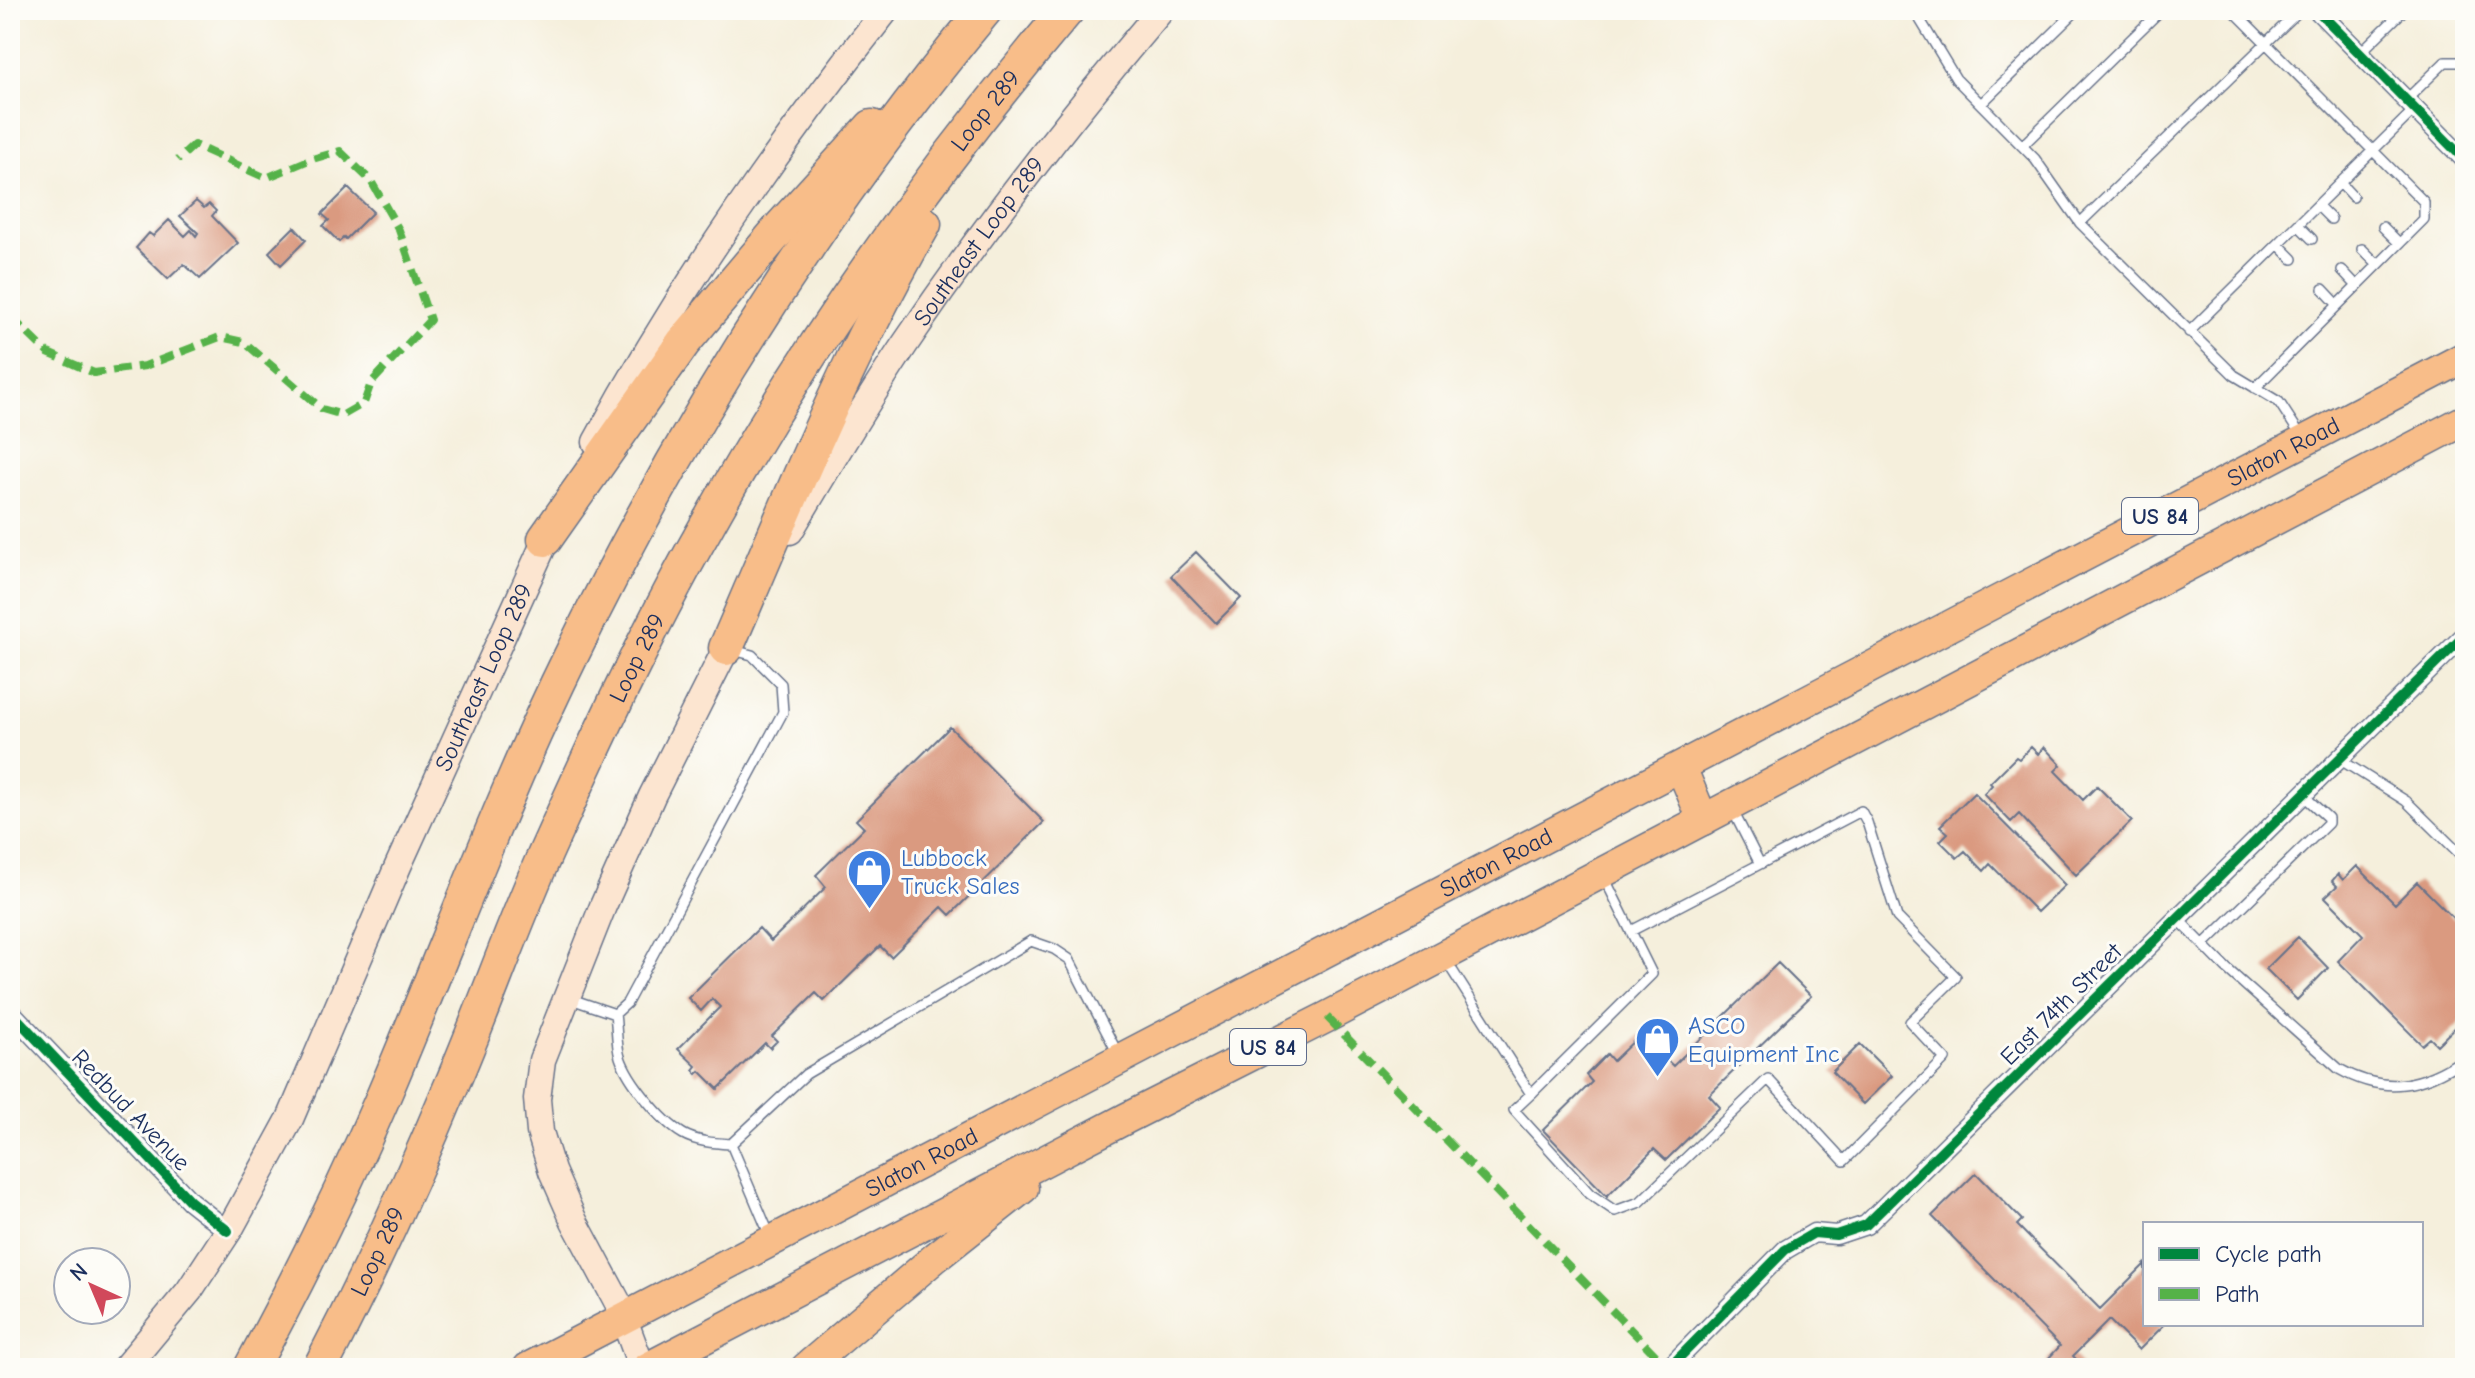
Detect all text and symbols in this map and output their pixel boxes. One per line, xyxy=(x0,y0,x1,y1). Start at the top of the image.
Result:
street label: Loop 289 xyxy=(945,64,1026,157)
street label: Southeast Loop 289 xyxy=(908,151,1050,331)
street label: Slaton Road xyxy=(2222,411,2344,493)
road number: US 84 xyxy=(2122,498,2198,534)
street label: Southeast Loop 289 xyxy=(429,579,538,775)
street label: Loop 289 xyxy=(603,609,671,707)
street label: Slaton Road xyxy=(1435,822,1557,904)
place label: Lubbock Truck Sales xyxy=(901,844,1019,900)
shop icon: Lubbock Truck Sales xyxy=(846,848,894,911)
street label: East 74th Street xyxy=(1994,937,2128,1071)
place label: ASCO Equipment Inc xyxy=(1688,1012,1840,1068)
shop icon: ASCO Equipment Inc xyxy=(1633,1016,1681,1079)
road number: US 84 xyxy=(1230,1029,1306,1065)
street label: Redbud Avenue xyxy=(66,1044,196,1176)
street label: Slaton Road xyxy=(861,1122,983,1203)
street label: Loop 289 xyxy=(344,1202,411,1301)
legend xyxy=(2143,1222,2423,1326)
text: Cycle path xyxy=(2215,1240,2322,1268)
north arrow xyxy=(52,1246,132,1326)
text: N xyxy=(65,1258,93,1287)
text: Path xyxy=(2215,1280,2260,1308)

